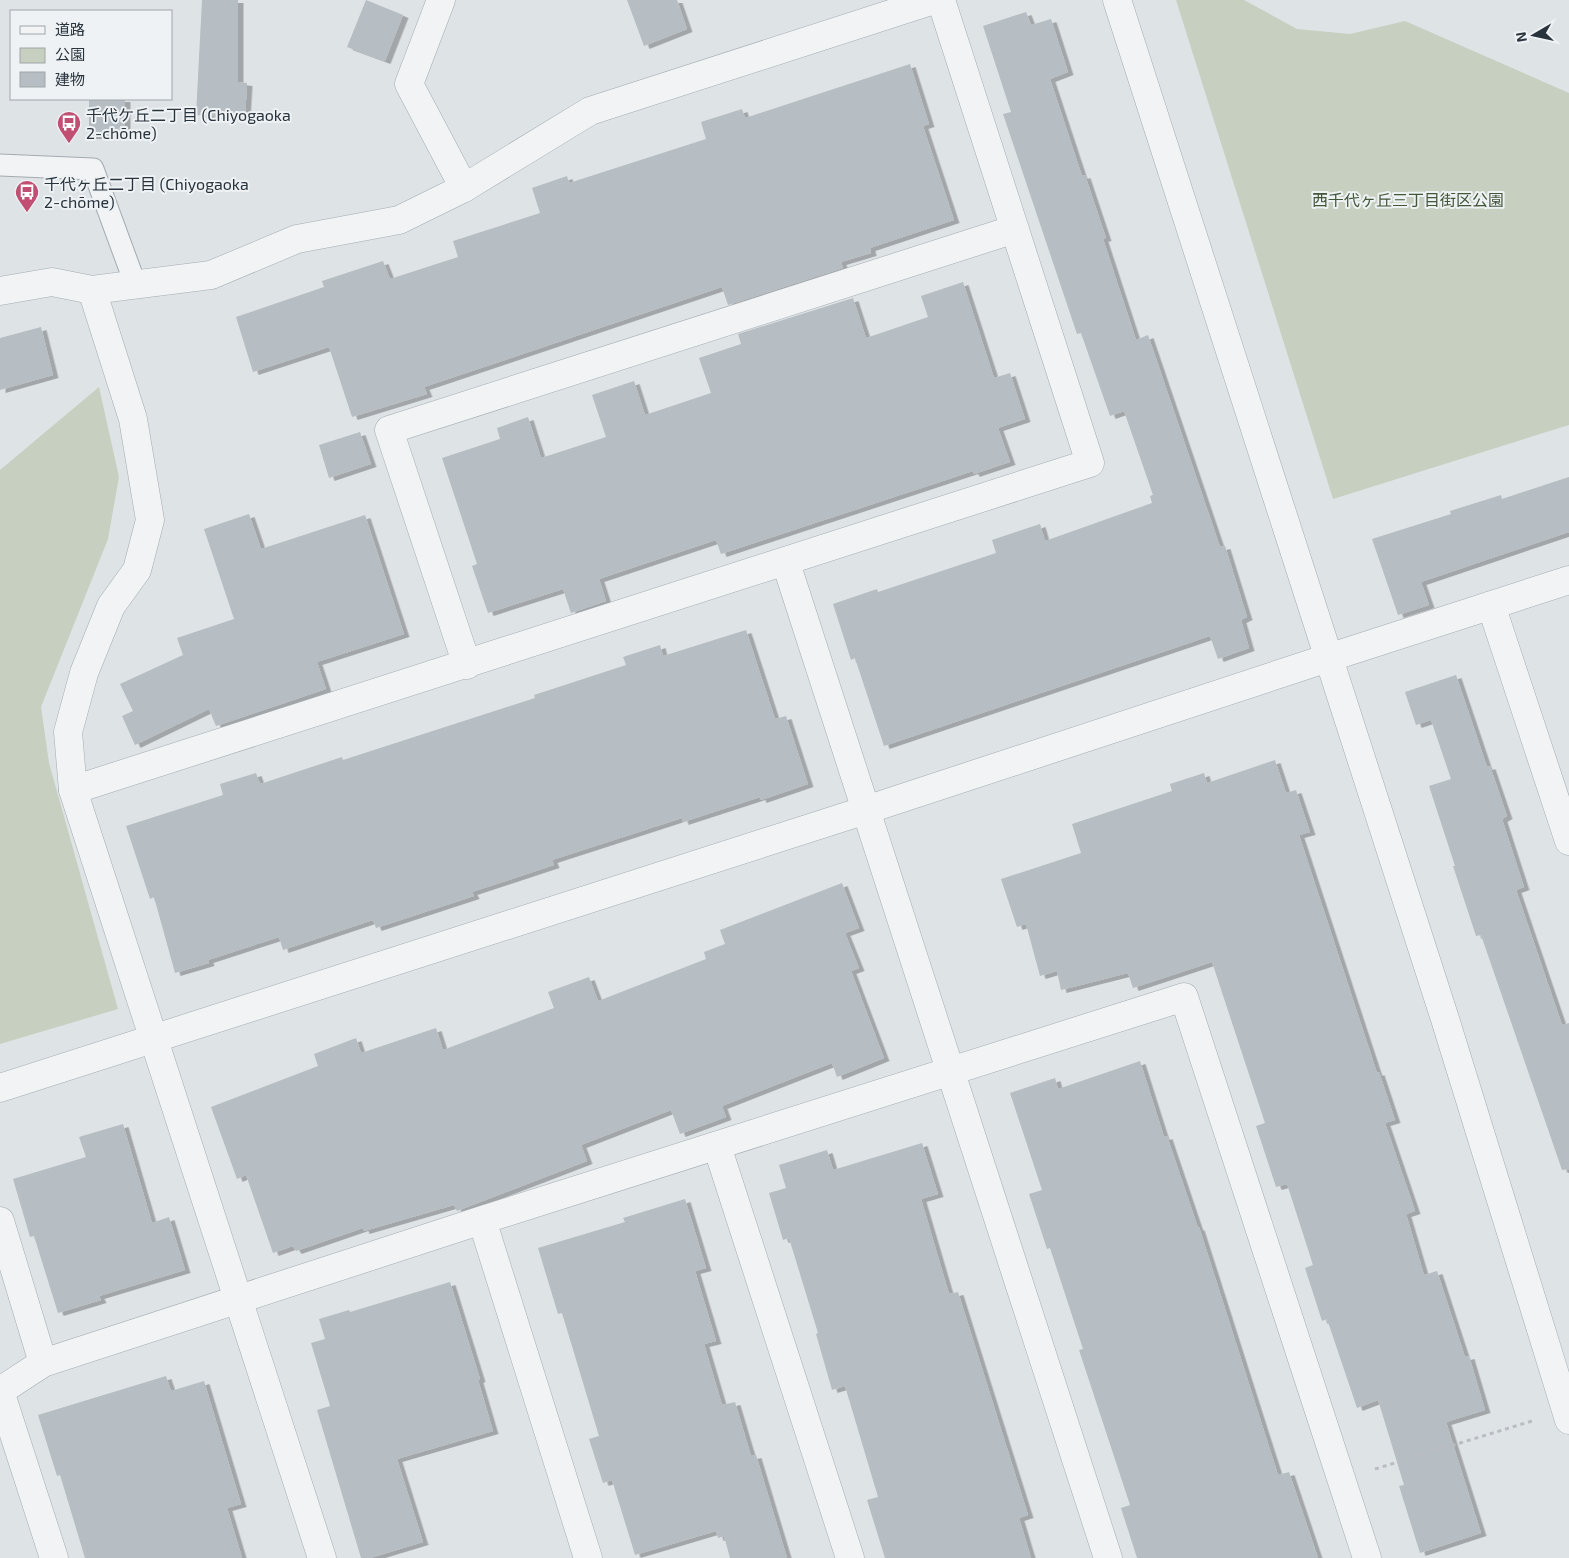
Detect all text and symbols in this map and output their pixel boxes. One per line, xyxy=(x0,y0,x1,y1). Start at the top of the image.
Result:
legend xyxy=(10,10,172,100)
north arrow xyxy=(1509,10,1559,60)
text: 道路 xyxy=(55,20,85,38)
text: N xyxy=(1511,31,1530,43)
text: 公園 xyxy=(55,45,85,63)
text: 建物 xyxy=(55,70,85,88)
place label: 千代ケ丘二丁目 (Chiyogaoka 2-chōme) xyxy=(86,105,291,142)
bus stop icon: 千代ケ丘二丁目 (Chiyogaoka 2-chōme) xyxy=(56,110,82,144)
place label: 千代ヶ丘二丁目 (Chiyogaoka 2-chōme) xyxy=(44,174,249,211)
bus stop icon: 千代ヶ丘二丁目 (Chiyogaoka 2-chōme) xyxy=(14,179,40,213)
park label: 西千代ヶ丘三丁目街区公園 xyxy=(1312,190,1504,209)

